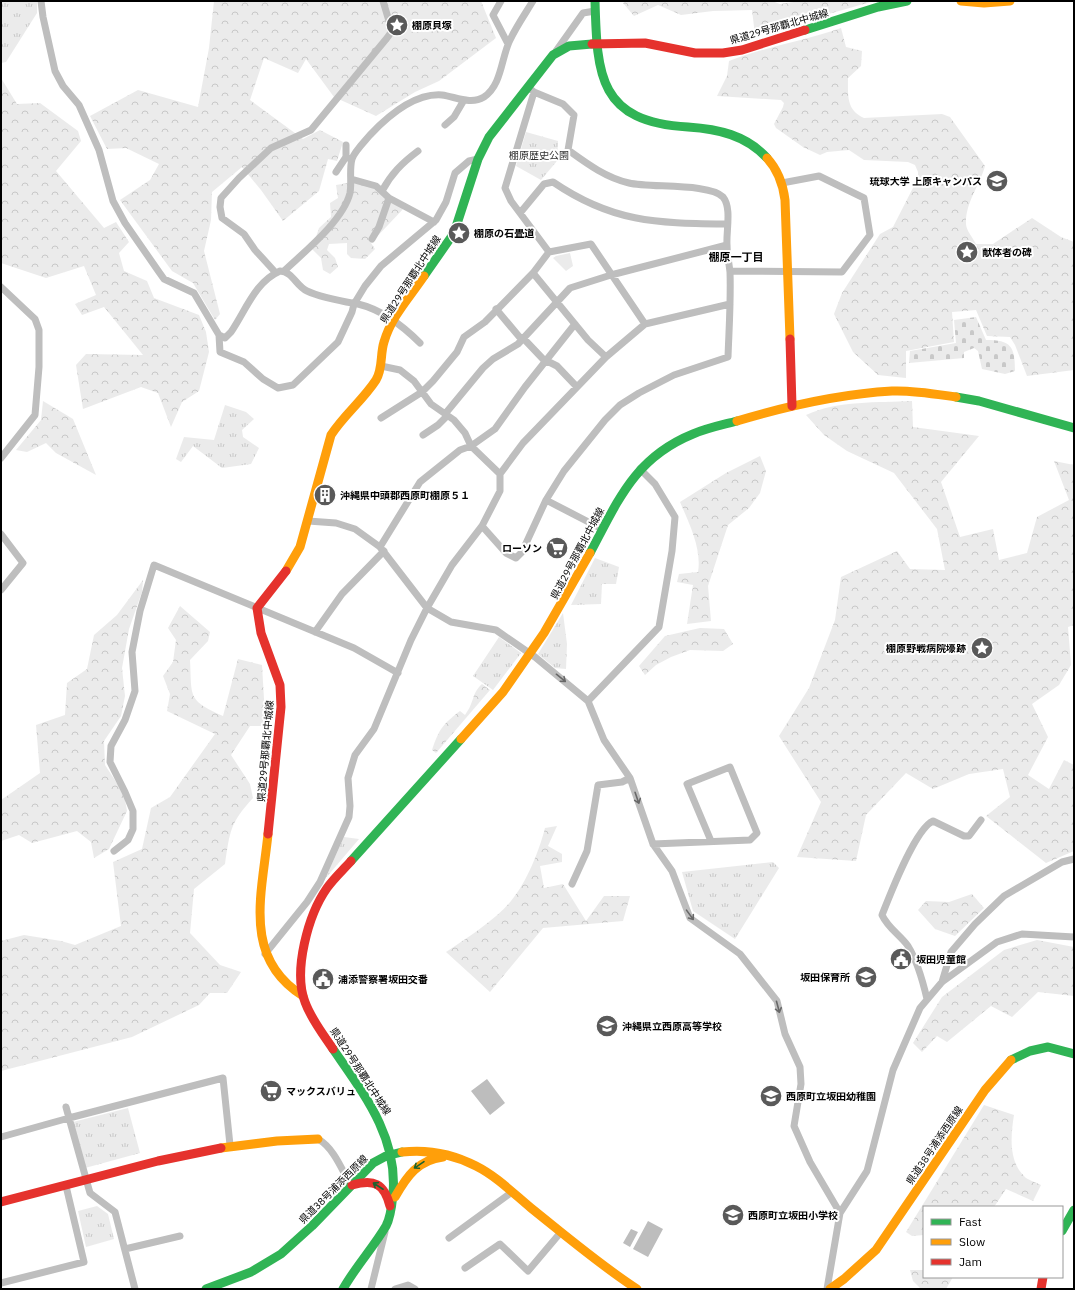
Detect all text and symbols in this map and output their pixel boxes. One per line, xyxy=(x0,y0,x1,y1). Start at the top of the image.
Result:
street label: 県道29号那覇北中城線 xyxy=(728,6,830,47)
place icon: 棚原貝塚 xyxy=(384,12,410,38)
place label: 棚原貝塚 xyxy=(411,19,452,32)
park label: 棚原歴史公園 xyxy=(509,149,569,162)
school or university icon: 琉球大学 上原キャンパス xyxy=(984,168,1010,194)
place label: 琉球大学 上原キャンパス xyxy=(869,175,982,188)
place icon: 棚原の石畳道 xyxy=(446,220,472,246)
place label: 棚原の石畳道 xyxy=(473,227,535,240)
street label: 県道29号那覇北中城線 xyxy=(377,233,444,326)
place icon: 献体者の碑 xyxy=(954,239,980,265)
place label: 献体者の碑 xyxy=(982,246,1032,259)
district label: 棚原一丁目 xyxy=(709,250,764,264)
building icon: 沖縄県中頭郡西原町棚原５１ xyxy=(312,482,338,508)
place label: 沖縄県中頭郡西原町棚原５１ xyxy=(340,489,470,502)
street label: 県道29号那覇北中城線 xyxy=(548,505,607,601)
supermarket icon: ローソン xyxy=(544,535,570,561)
place label: ローソン xyxy=(502,542,542,555)
place icon: 棚原野戦病院壕跡 xyxy=(969,635,995,661)
place label: 棚原野戦病院壕跡 xyxy=(885,642,966,655)
one-way arrow xyxy=(556,674,567,683)
street label: 県道29号那覇北中城線 xyxy=(255,700,276,802)
one-way arrow xyxy=(633,791,641,803)
one-way arrow xyxy=(686,909,694,920)
public building icon: 坂田児童館 xyxy=(888,946,914,972)
place label: 坂田児童館 xyxy=(916,953,966,966)
school or university icon: 坂田保育所 xyxy=(853,964,879,990)
public building icon: 浦添警察署坂田交番 xyxy=(310,966,336,992)
place label: 坂田保育所 xyxy=(800,971,850,984)
place label: 浦添警察署坂田交番 xyxy=(338,973,428,986)
one-way arrow xyxy=(775,1000,782,1013)
school or university icon: 沖縄県立西原高等学校 xyxy=(594,1013,620,1039)
place label: 沖縄県立西原高等学校 xyxy=(622,1020,722,1033)
street label: 県道29号那覇北中城線 xyxy=(327,1025,394,1118)
supermarket icon: マックスバリュ xyxy=(258,1078,284,1104)
school or university icon: 西原町立坂田幼稚園 xyxy=(758,1083,784,1109)
place label: マックスバリュ xyxy=(286,1085,356,1098)
place label: 西原町立坂田幼稚園 xyxy=(786,1090,876,1103)
street label: 県道38号浦添西原線 xyxy=(903,1104,966,1187)
street label: 県道38号浦添西原線 xyxy=(296,1152,370,1226)
one-way arrow xyxy=(413,1161,424,1170)
one-way arrow xyxy=(372,1181,384,1189)
school or university icon: 西原町立坂田小学校 xyxy=(720,1202,746,1228)
legend xyxy=(923,1206,1063,1278)
place label: 西原町立坂田小学校 xyxy=(748,1209,838,1222)
text: Fast xyxy=(959,1214,982,1229)
text: Slow xyxy=(959,1234,985,1249)
text: Jam xyxy=(959,1254,982,1269)

